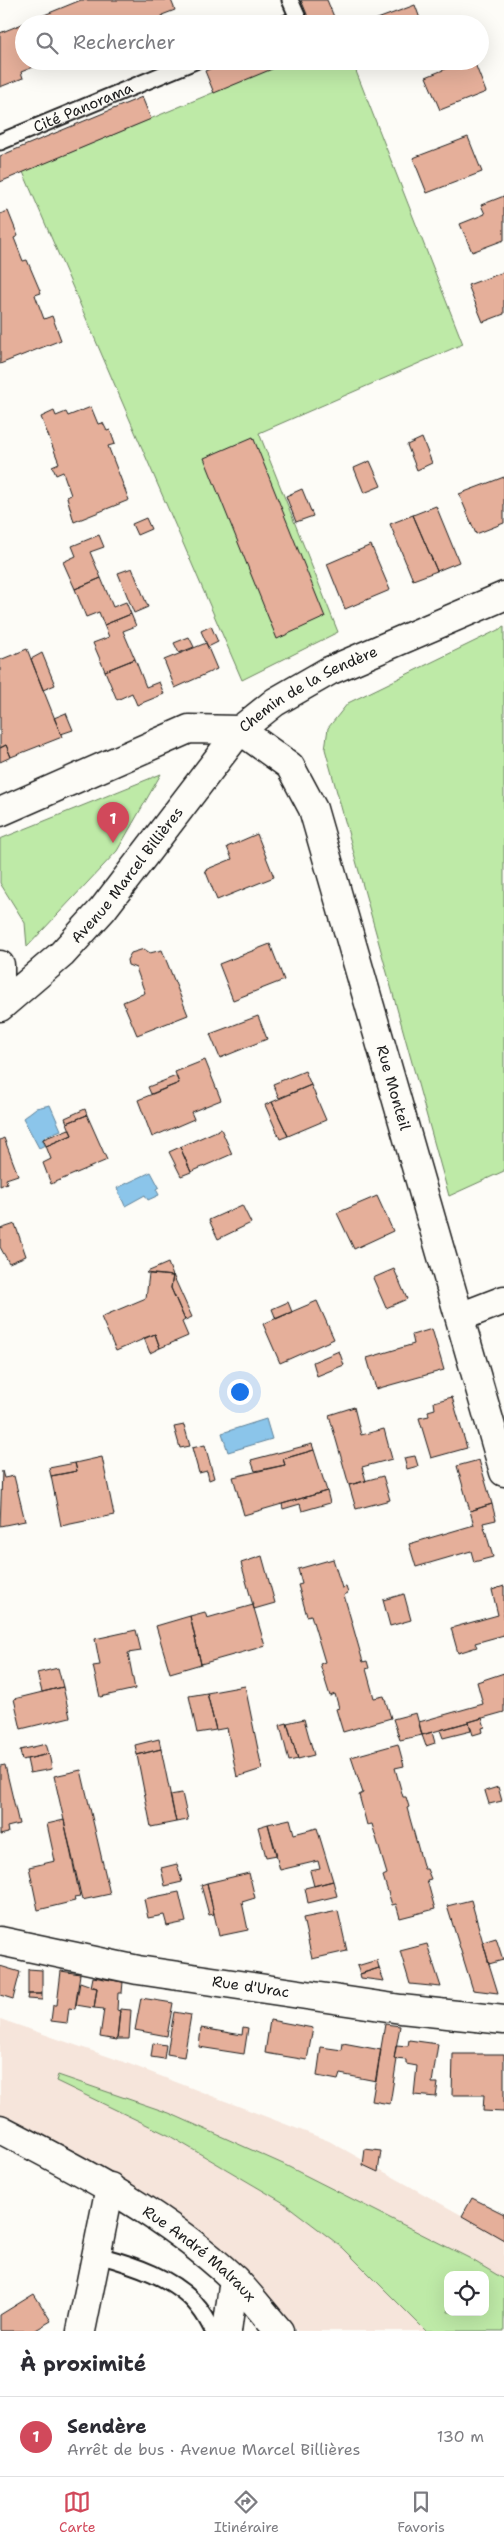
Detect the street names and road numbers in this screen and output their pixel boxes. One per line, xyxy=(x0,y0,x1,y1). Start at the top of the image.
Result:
street label: Cité Panorama xyxy=(30,78,137,137)
street label: Chemin de la Sendère xyxy=(235,641,381,737)
street label: Avenue Marcel Billières xyxy=(67,803,188,948)
street label: Rue Monteil xyxy=(372,1043,415,1133)
street label: Rue d'Urac xyxy=(211,1971,291,2002)
street label: Rue André Malraux xyxy=(139,2201,260,2306)

